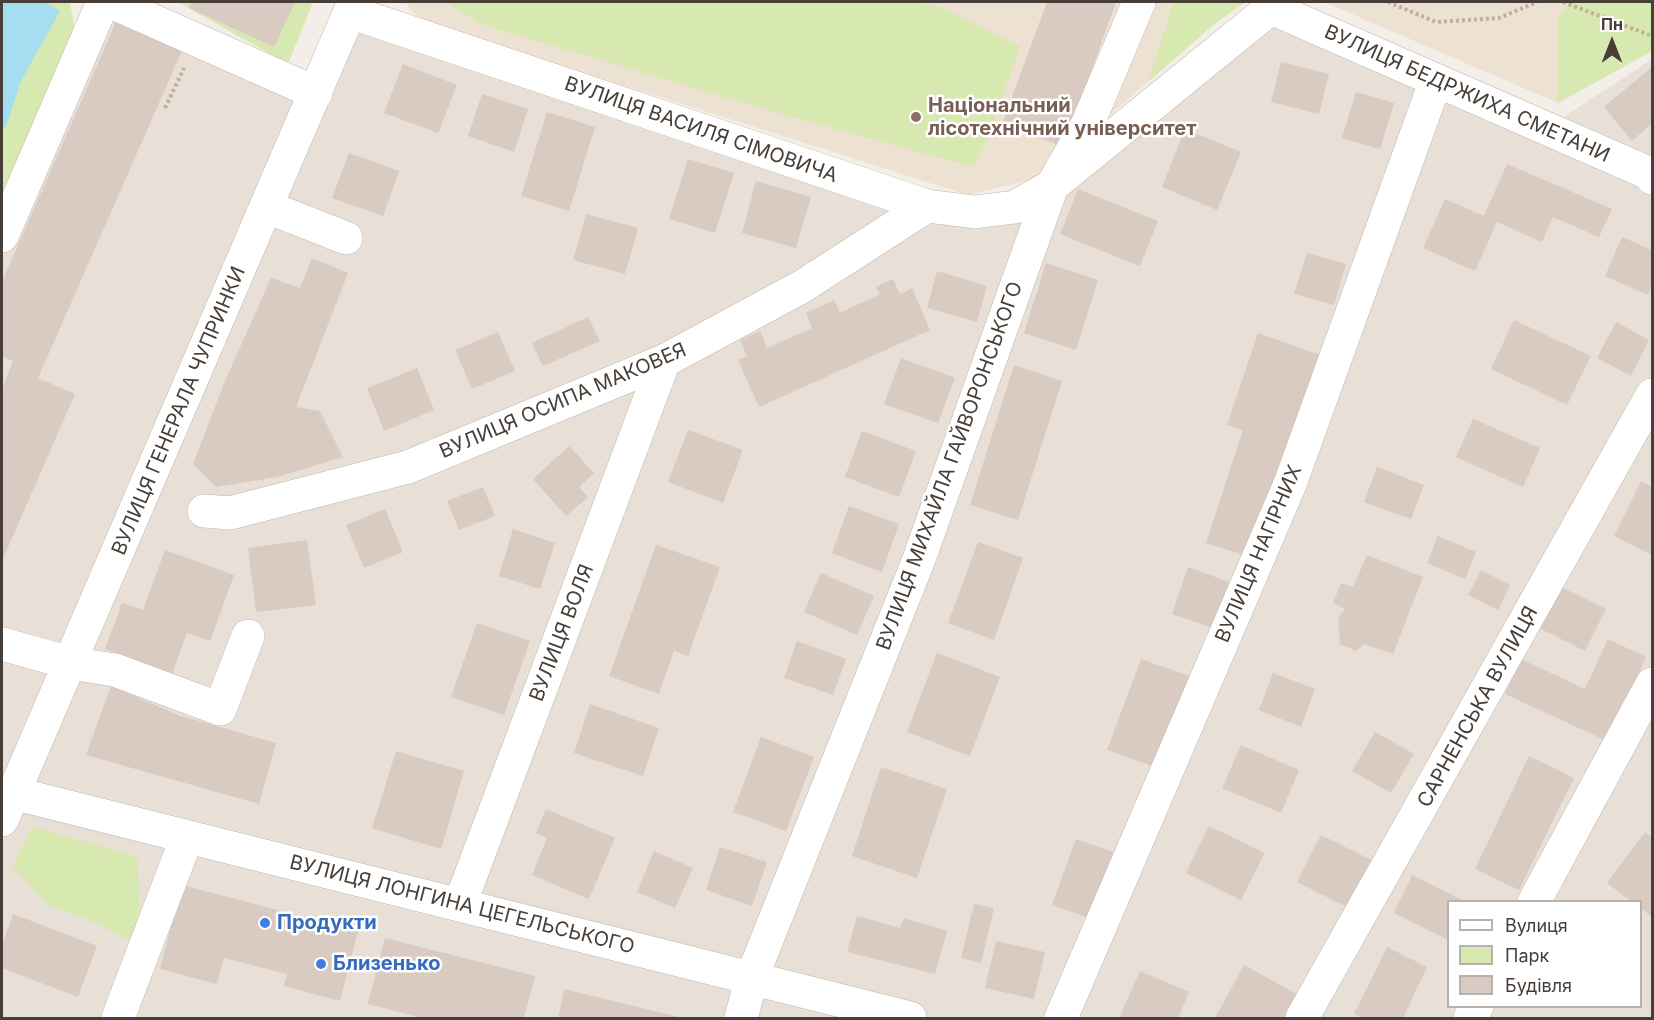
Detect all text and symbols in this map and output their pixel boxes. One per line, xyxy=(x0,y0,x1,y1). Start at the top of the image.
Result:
north arrow xyxy=(1582,12,1642,72)
text: Пн xyxy=(1601,14,1623,34)
street label: ВУЛИЦЯ БЕДРЖИХА СМЕТАНИ xyxy=(1321,20,1613,168)
street label: ВУЛИЦЯ ВАСИЛЯ СІМОВИЧА xyxy=(561,72,841,188)
place label: Національний лісотехнічний університет xyxy=(928,94,1196,141)
marker: Національний лісотехнічний університет xyxy=(909,110,923,124)
street label: ВУЛИЦЯ ГЕНЕРАЛА ЧУПРИНКИ xyxy=(107,263,251,559)
street label: ВУЛИЦЯ МИХАЙЛА ГАЙВОРОНСЬКОГО xyxy=(872,278,1028,654)
street label: ВУЛИЦЯ ОСИПА МАКОВЕЯ xyxy=(436,338,690,464)
street label: ВУЛИЦЯ НАГІРНИХ xyxy=(1211,462,1307,646)
street label: ВУЛИЦЯ ВОЛЯ xyxy=(525,561,599,705)
street label: САРНЕНСЬКА ВУЛИЦЯ xyxy=(1413,602,1543,812)
street label: ВУЛИЦЯ ЛОНГИНА ЦЕГЕЛЬСЬКОГО xyxy=(287,850,637,960)
legend xyxy=(1447,900,1642,1008)
place label: Продукти xyxy=(277,911,377,935)
text: Вулиця xyxy=(1505,915,1568,936)
marker: Продукти xyxy=(258,916,272,930)
text: Парк xyxy=(1505,945,1549,966)
place label: Близенько xyxy=(333,952,440,976)
marker: Близенько xyxy=(314,957,328,971)
text: Будівля xyxy=(1505,975,1572,996)

